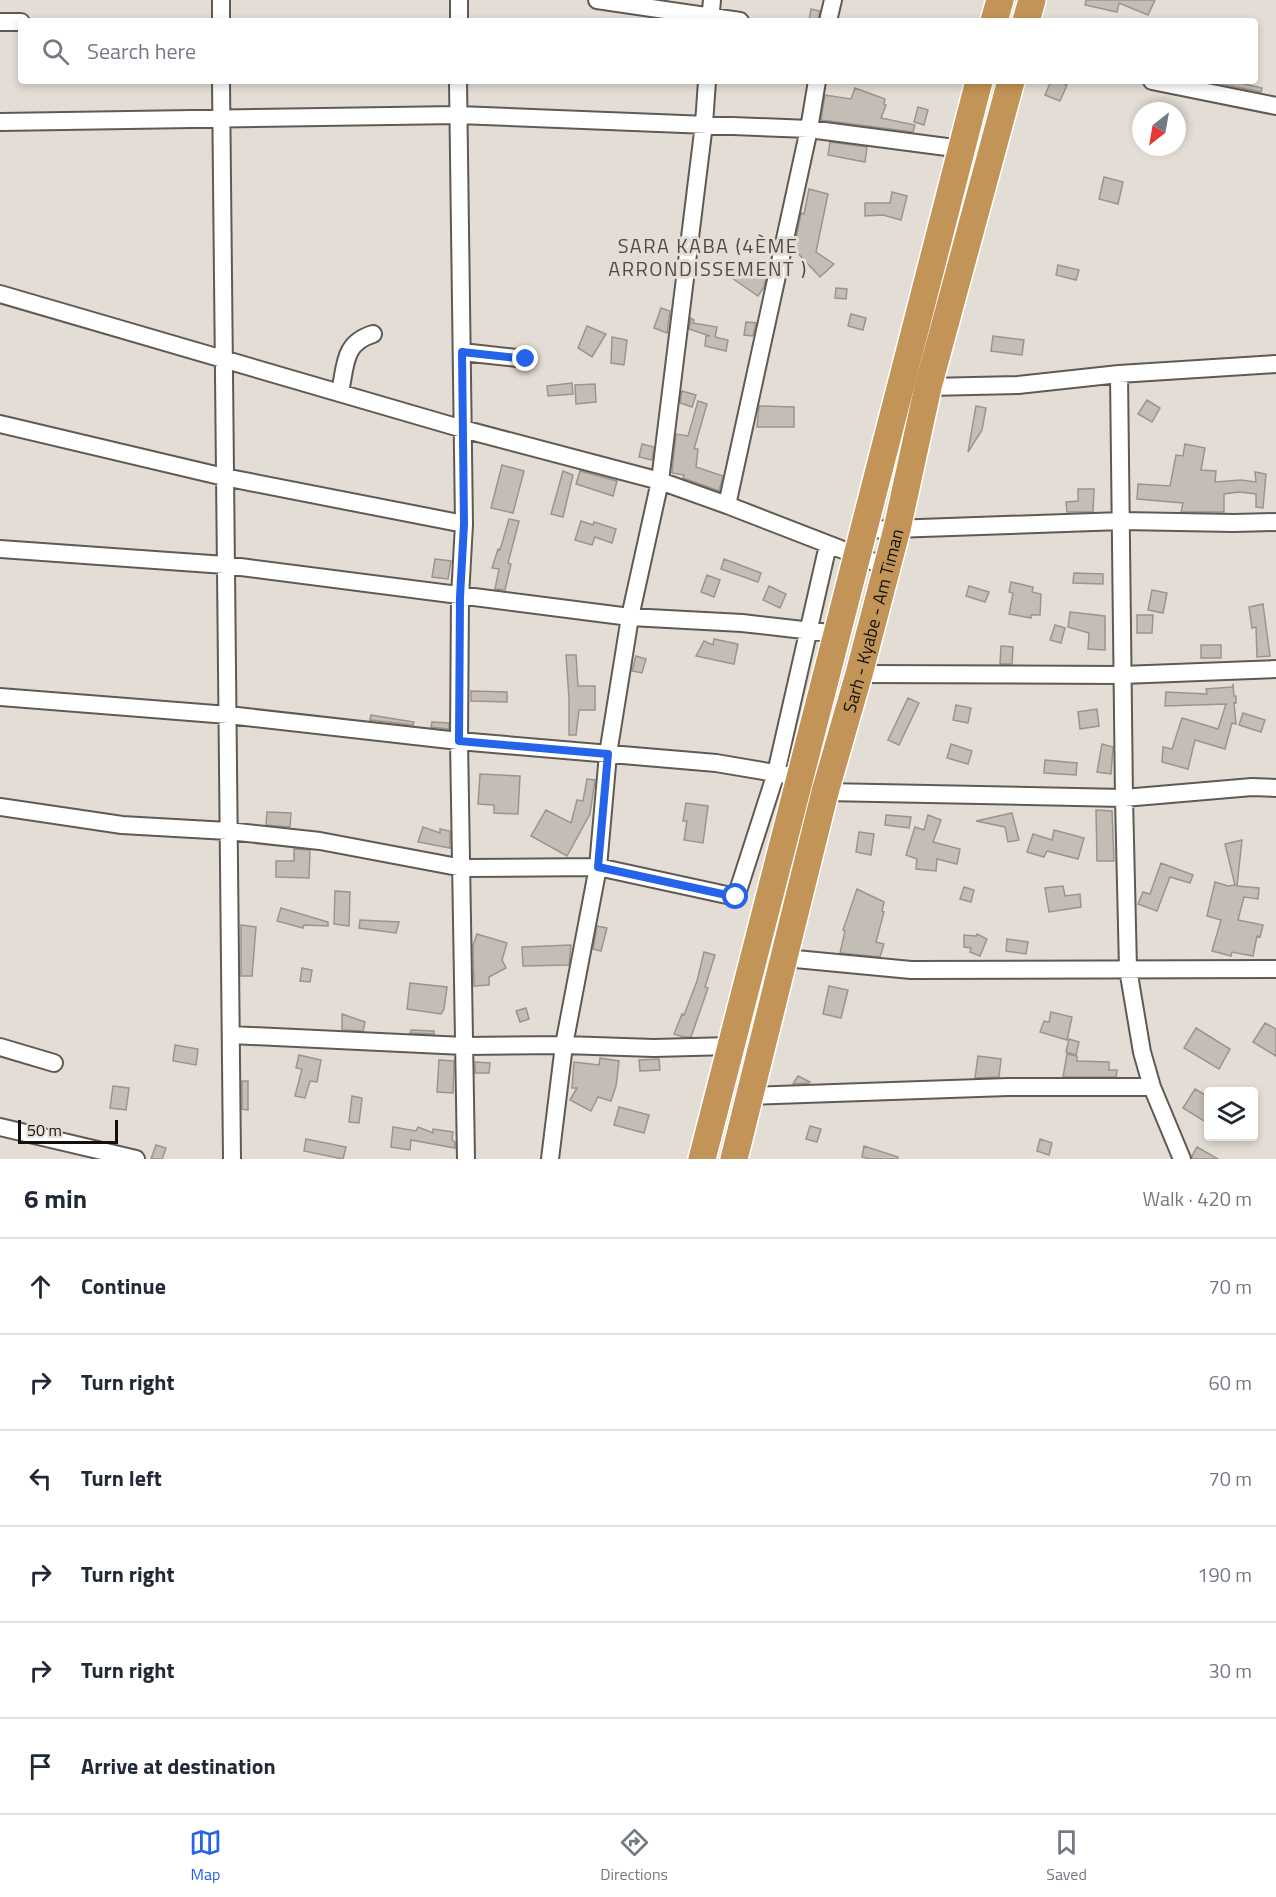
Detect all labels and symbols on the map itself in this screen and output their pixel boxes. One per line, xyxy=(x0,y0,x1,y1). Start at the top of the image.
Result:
north arrow xyxy=(1132,102,1186,156)
district label: SARA KABA (4ÈME ARRONDISSEMENT ) xyxy=(608,230,808,284)
route end xyxy=(512,345,538,371)
street label: Sarh - Kyabe - Am Timan xyxy=(835,526,910,716)
route start xyxy=(722,883,748,909)
scale bar xyxy=(18,1117,118,1144)

